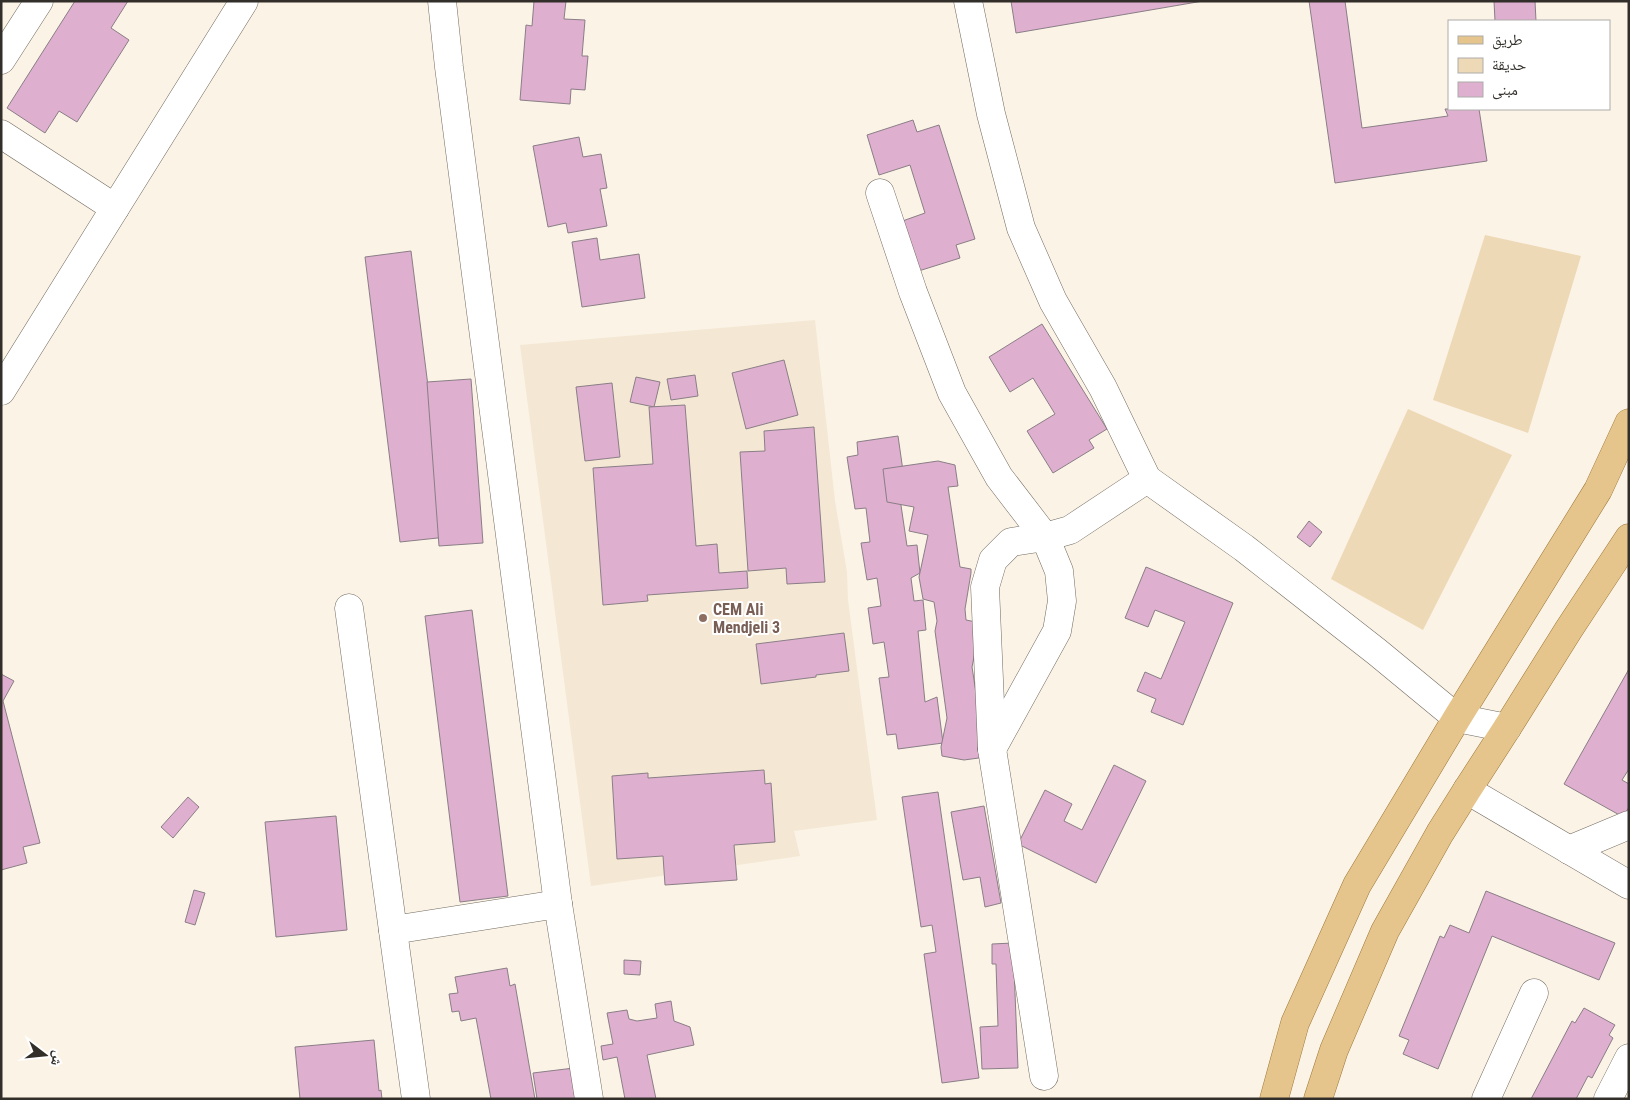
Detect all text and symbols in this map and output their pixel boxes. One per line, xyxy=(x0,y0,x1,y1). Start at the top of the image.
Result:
legend xyxy=(1448,20,1610,110)
text: طريق xyxy=(1492,31,1523,50)
text: حديقة xyxy=(1492,56,1527,74)
text: مبنى xyxy=(1492,81,1518,100)
place label: CEM Ali Mendjeli 3 xyxy=(713,600,780,637)
marker: CEM Ali Mendjeli 3 xyxy=(697,612,709,624)
north arrow xyxy=(20,1030,70,1080)
text: ش xyxy=(47,1049,67,1068)

